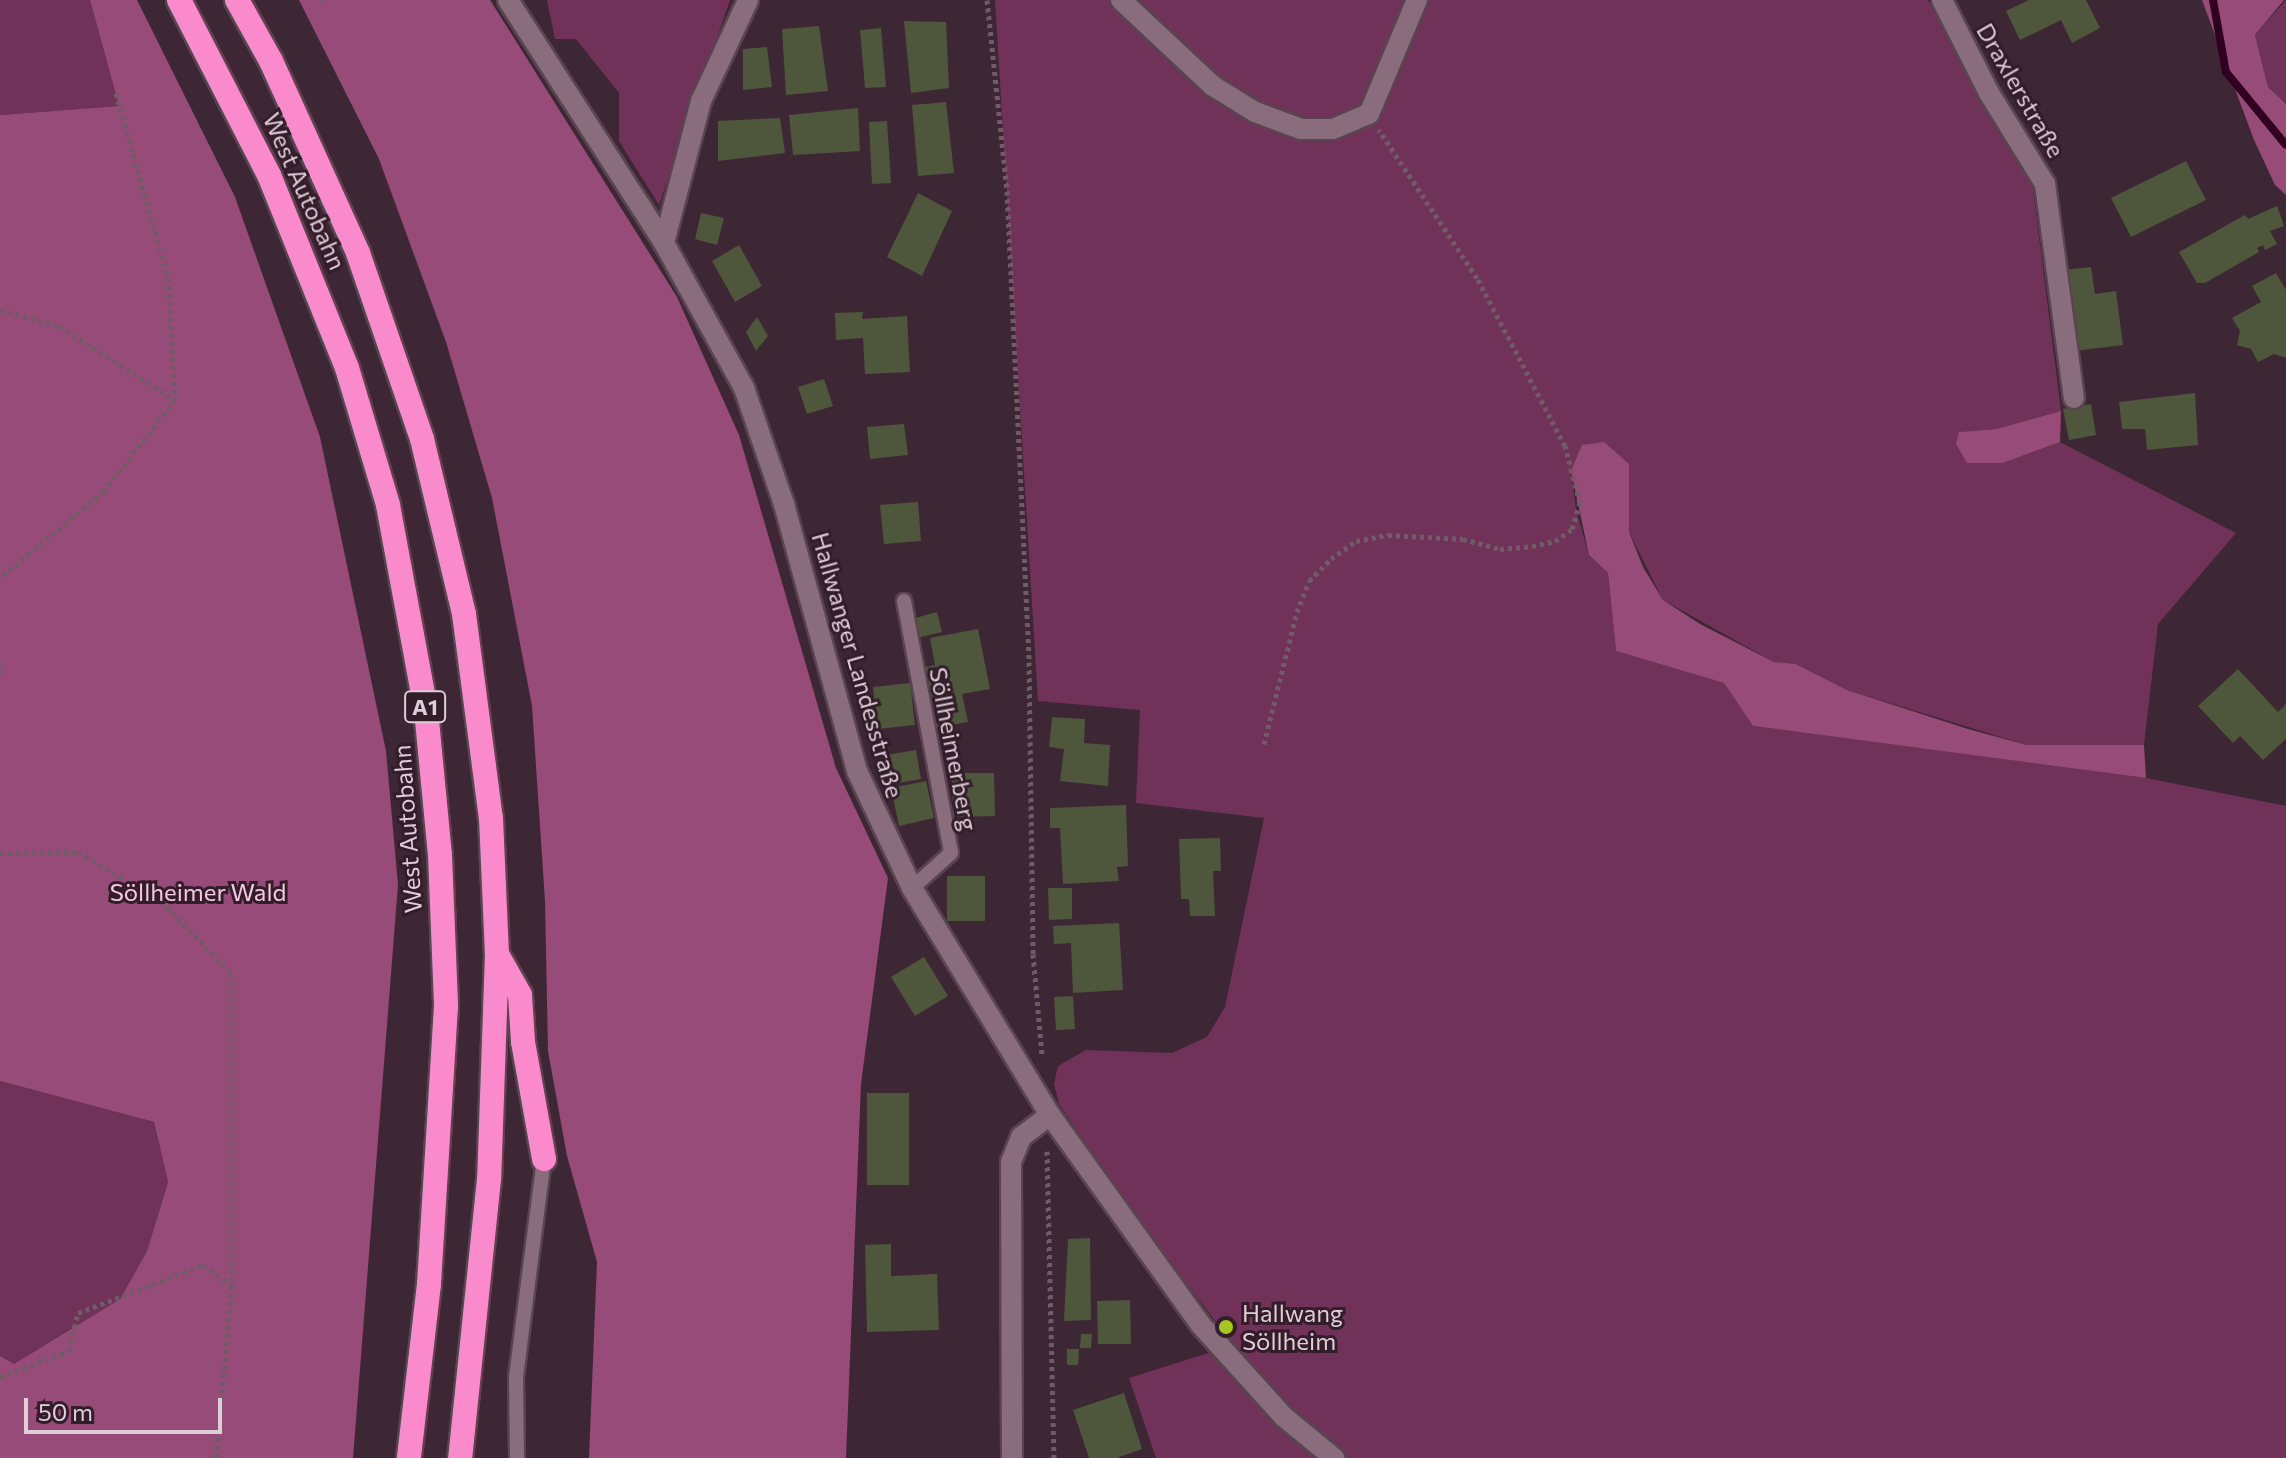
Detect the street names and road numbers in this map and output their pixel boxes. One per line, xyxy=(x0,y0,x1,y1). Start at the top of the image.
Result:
street label: Draxlerstraße xyxy=(1971,18,2071,162)
street label: West Autobahn xyxy=(258,108,352,274)
street label: Hallwanger Landesstraße xyxy=(806,529,910,801)
street label: Söllheimerberg xyxy=(924,665,984,833)
road number: A1 xyxy=(403,689,447,725)
street label: West Autobahn xyxy=(387,744,427,914)

